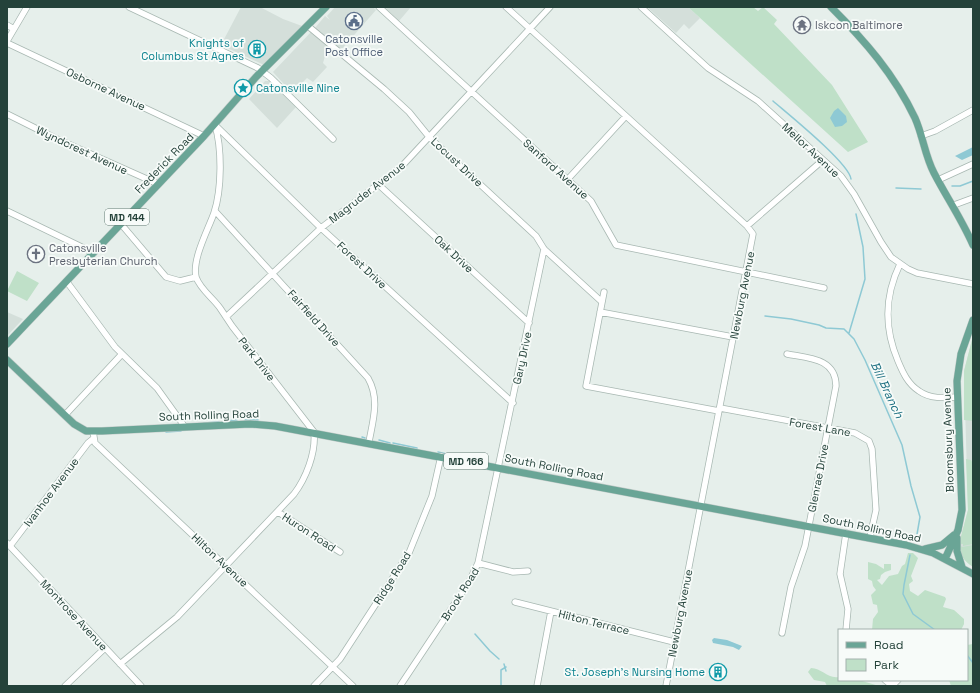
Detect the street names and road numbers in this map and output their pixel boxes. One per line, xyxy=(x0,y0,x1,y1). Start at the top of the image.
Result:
street label: Osborne Avenue xyxy=(64,64,148,114)
street label: Mellor Avenue xyxy=(779,120,843,180)
street label: Wyndcrest Avenue xyxy=(34,123,130,177)
street label: Frederick Road xyxy=(131,130,197,196)
street label: Locust Drive xyxy=(428,134,486,190)
street label: Sanford Avenue xyxy=(520,136,592,202)
street label: Magruder Avenue xyxy=(326,158,408,226)
road number: MD 144 xyxy=(105,209,149,225)
street label: Oak Drive xyxy=(431,232,477,276)
street label: Forest Drive xyxy=(334,238,390,292)
street label: Newburg Avenue xyxy=(727,250,757,340)
street label: Fairfield Drive xyxy=(285,287,343,349)
street label: Gary Drive xyxy=(510,330,534,386)
street label: Park Drive xyxy=(235,334,279,384)
street label: Bloomsbury Avenue xyxy=(939,387,957,493)
street label: South Rolling Road xyxy=(159,406,259,424)
street label: Forest Lane xyxy=(788,415,852,439)
street label: Glenrae Drive xyxy=(805,443,831,513)
street label: South Rolling Road xyxy=(503,451,605,483)
road number: MD 166 xyxy=(444,453,488,469)
street label: Ivanhoe Avenue xyxy=(20,455,82,529)
street label: Huron Road xyxy=(279,509,339,555)
street label: South Rolling Road xyxy=(821,511,923,545)
street label: Hilton Avenue xyxy=(189,530,251,590)
street label: Ridge Road xyxy=(370,549,414,607)
street label: Brook Road xyxy=(438,565,482,623)
street label: Newburg Avenue xyxy=(665,568,695,658)
street label: Montrose Avenue xyxy=(37,576,111,654)
street label: Hilton Terrace xyxy=(557,606,631,638)

